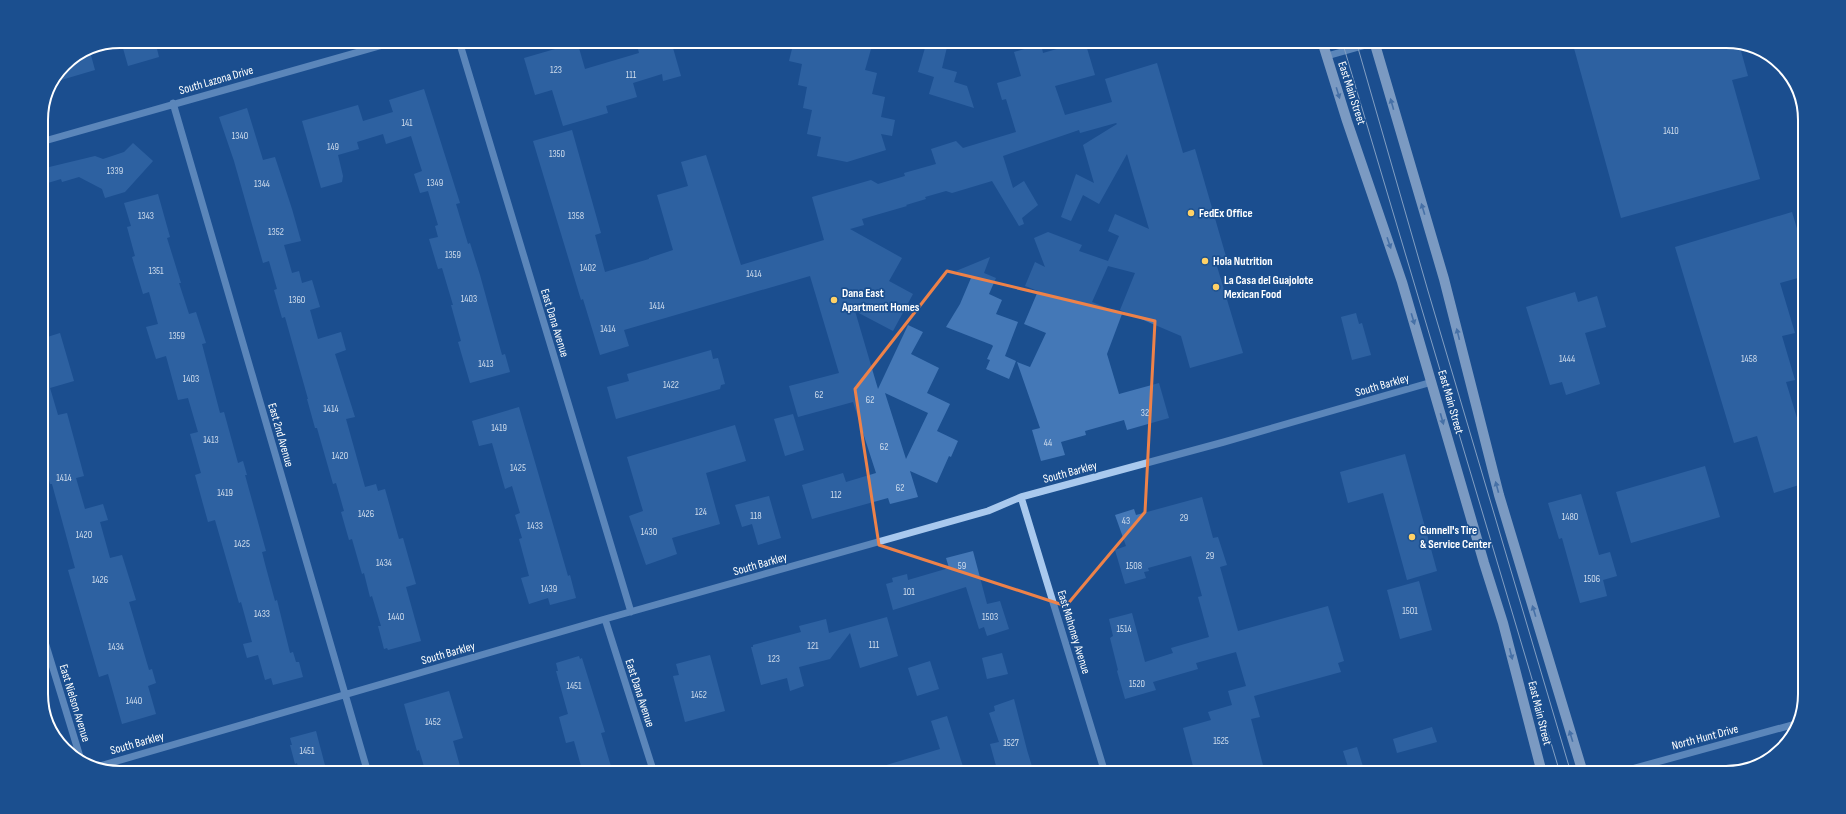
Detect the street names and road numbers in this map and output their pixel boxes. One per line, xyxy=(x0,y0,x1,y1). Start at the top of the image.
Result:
street label: East Main Street xyxy=(1334,60,1369,127)
street label: South Lazona Drive xyxy=(177,63,255,98)
street label: East Dana Avenue xyxy=(537,287,572,359)
street label: East Main Street xyxy=(1434,369,1467,436)
street label: South Barkley xyxy=(1353,371,1411,400)
street label: East 2nd Avenue xyxy=(264,402,297,469)
street label: South Barkley xyxy=(1041,458,1099,487)
street label: South Barkley xyxy=(731,550,789,579)
street label: East Mahoney Avenue xyxy=(1054,588,1093,676)
street label: South Barkley xyxy=(419,639,477,668)
street label: East Dana Avenue xyxy=(621,657,658,729)
street label: East Nielson Avenue xyxy=(56,663,93,744)
street label: East Main Street xyxy=(1524,679,1555,747)
street label: North Hunt Drive xyxy=(1670,721,1740,754)
street label: South Barkley xyxy=(108,729,166,758)

